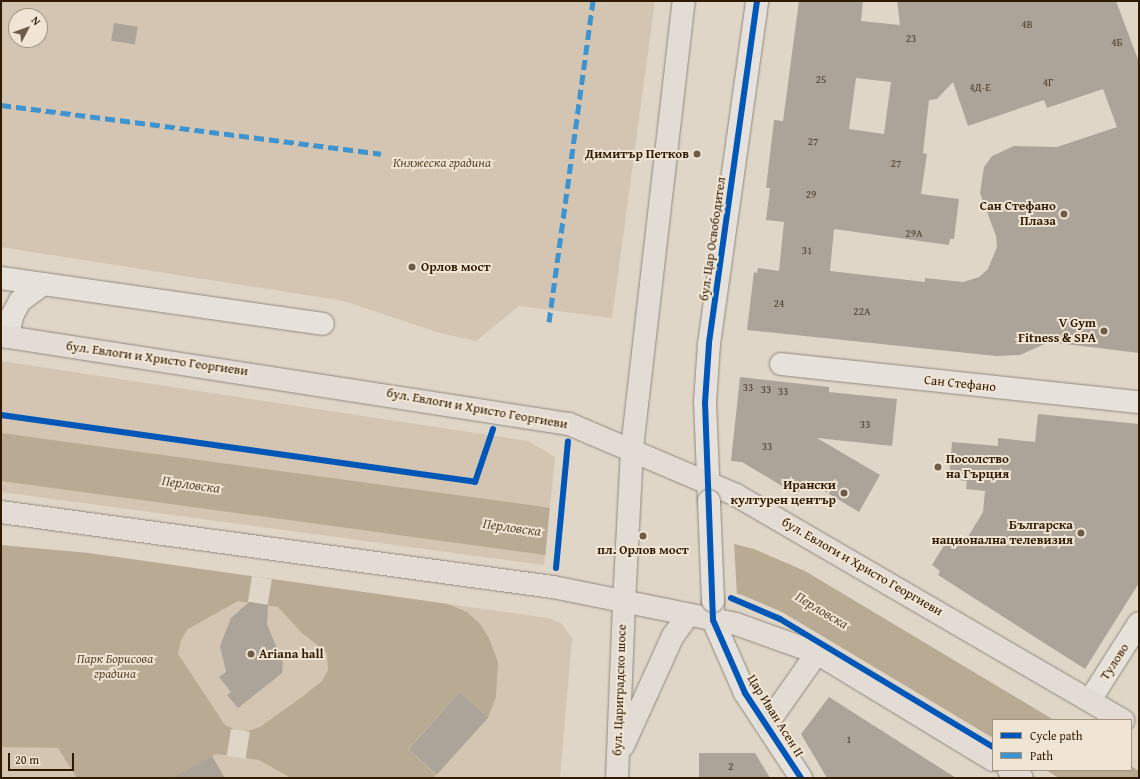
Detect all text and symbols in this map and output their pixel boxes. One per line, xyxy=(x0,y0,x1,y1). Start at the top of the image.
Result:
north arrow xyxy=(8,8,48,48)
text: N xyxy=(28,13,45,29)
house number: 4В xyxy=(1021,17,1033,31)
house number: 23 xyxy=(906,31,916,45)
house number: 4Б xyxy=(1111,35,1123,49)
house number: 25 xyxy=(816,72,826,86)
house number: 4Г xyxy=(1043,75,1053,89)
house number: 4Д-Е xyxy=(969,80,991,94)
house number: 27 xyxy=(808,134,818,148)
place label: Димитър Петков xyxy=(585,146,689,162)
marker: Димитър Петков xyxy=(692,149,702,159)
park label: Княжеска градина xyxy=(393,155,491,171)
house number: 27 xyxy=(891,156,901,170)
street label: бул. Цар Освободител xyxy=(697,176,729,302)
house number: 29 xyxy=(806,187,816,201)
place label: Сан Стефано Плаза xyxy=(980,199,1056,230)
marker: Сан Стефано Плаза xyxy=(1059,209,1069,219)
house number: 29А xyxy=(905,226,923,240)
house number: 31 xyxy=(802,243,812,257)
place label: Орлов мост xyxy=(421,259,490,275)
marker: Орлов мост xyxy=(406,261,418,273)
house number: 24 xyxy=(774,296,784,310)
house number: 22А xyxy=(853,304,871,318)
place label: V Gym Fitness & SPA xyxy=(1018,316,1096,347)
marker: V Gym Fitness & SPA xyxy=(1099,326,1109,336)
street label: бул. Евлоги и Христо Георгиеви xyxy=(65,338,249,380)
street label: Сан Стефано xyxy=(923,372,997,396)
house number: 33 xyxy=(743,380,753,394)
house number: 33 xyxy=(761,382,771,396)
house number: 33 xyxy=(778,384,788,398)
street label: бул. Евлоги и Христо Георгиеви xyxy=(385,385,569,433)
house number: 33 xyxy=(860,417,870,431)
house number: 33 xyxy=(762,439,772,453)
place label: Посолство на Гърция xyxy=(946,452,1009,483)
marker: Посолство на Гърция xyxy=(933,462,943,472)
water label: Перловска xyxy=(161,472,221,496)
place label: Ирански културен център xyxy=(731,478,836,509)
marker: Ирански културен център xyxy=(839,488,849,498)
street label: бул. Евлоги и Христо Георгиеви xyxy=(779,514,945,620)
water label: Перловска xyxy=(482,515,542,539)
place label: Българска национална телевизия xyxy=(932,518,1073,549)
marker: Българска национална телевизия xyxy=(1076,528,1086,538)
marker: пл. Орлов мост xyxy=(638,531,648,541)
place label: пл. Орлов мост xyxy=(597,542,689,558)
water label: Перловска xyxy=(792,588,852,632)
street label: бул. Цариградско шосе xyxy=(610,624,630,756)
street label: Тулово xyxy=(1097,641,1133,683)
place label: Ariana hall xyxy=(259,646,324,662)
marker: Ariana hall xyxy=(246,649,256,659)
park label: Парк Борисова градина xyxy=(77,652,153,683)
street label: Цар Иван Асен II xyxy=(743,672,807,760)
legend xyxy=(992,719,1132,771)
text: Cycle path xyxy=(1030,727,1082,744)
house number: 1 xyxy=(846,732,852,746)
scale bar xyxy=(10,745,76,771)
text: Path xyxy=(1030,747,1053,764)
text: 20 m xyxy=(15,751,39,768)
house number: 2 xyxy=(728,759,734,773)

